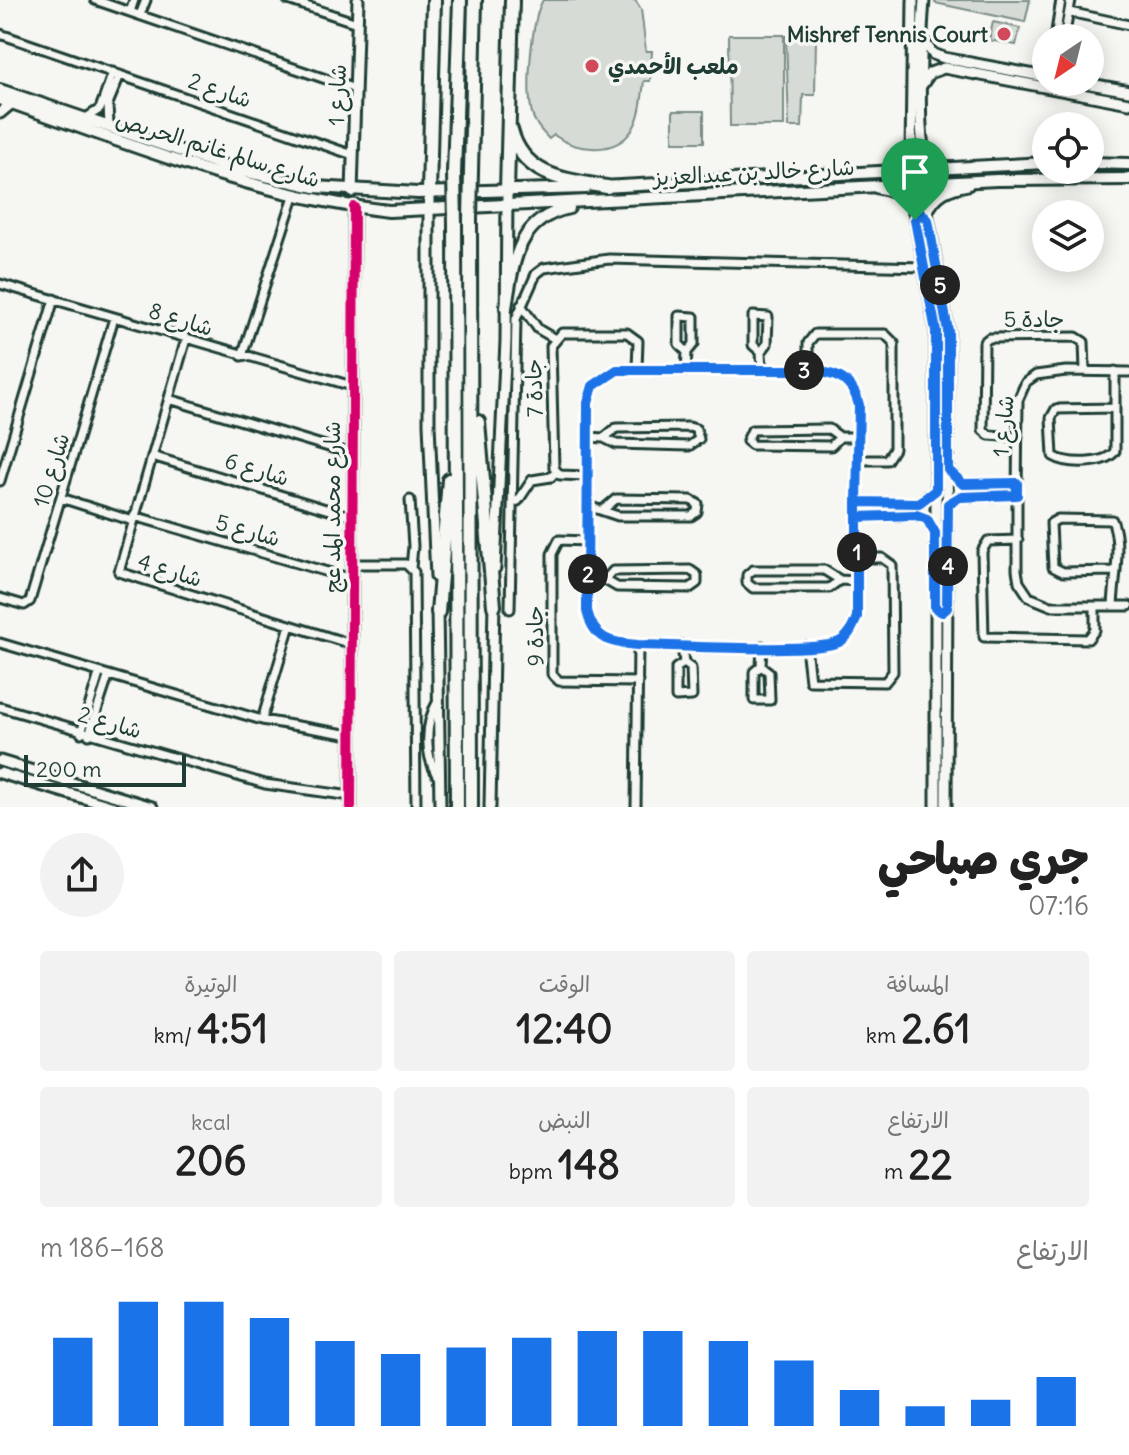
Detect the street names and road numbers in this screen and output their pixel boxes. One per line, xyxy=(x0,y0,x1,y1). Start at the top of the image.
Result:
street label: شارع 1 xyxy=(322,64,354,126)
street label: شارع 2 xyxy=(184,66,255,116)
street label: شارع سالم غانم الحريص xyxy=(111,105,323,197)
street label: شارع خالد بن عبدالعزيز xyxy=(651,153,856,193)
street label: شارع 8 xyxy=(145,296,216,344)
street label: جادة 5 xyxy=(1004,305,1064,333)
street label: جادة 7 xyxy=(519,358,549,418)
street label: شارع 1 xyxy=(986,394,1022,458)
street label: شارع محمد المد عج xyxy=(318,421,348,593)
street label: شارع 10 xyxy=(26,430,77,511)
street label: شارع 6 xyxy=(221,446,292,494)
street label: شارع 5 xyxy=(212,508,283,554)
street label: شارع 4 xyxy=(134,547,205,595)
street label: جادة 9 xyxy=(520,605,550,667)
street label: شارع 2 xyxy=(74,700,145,746)

